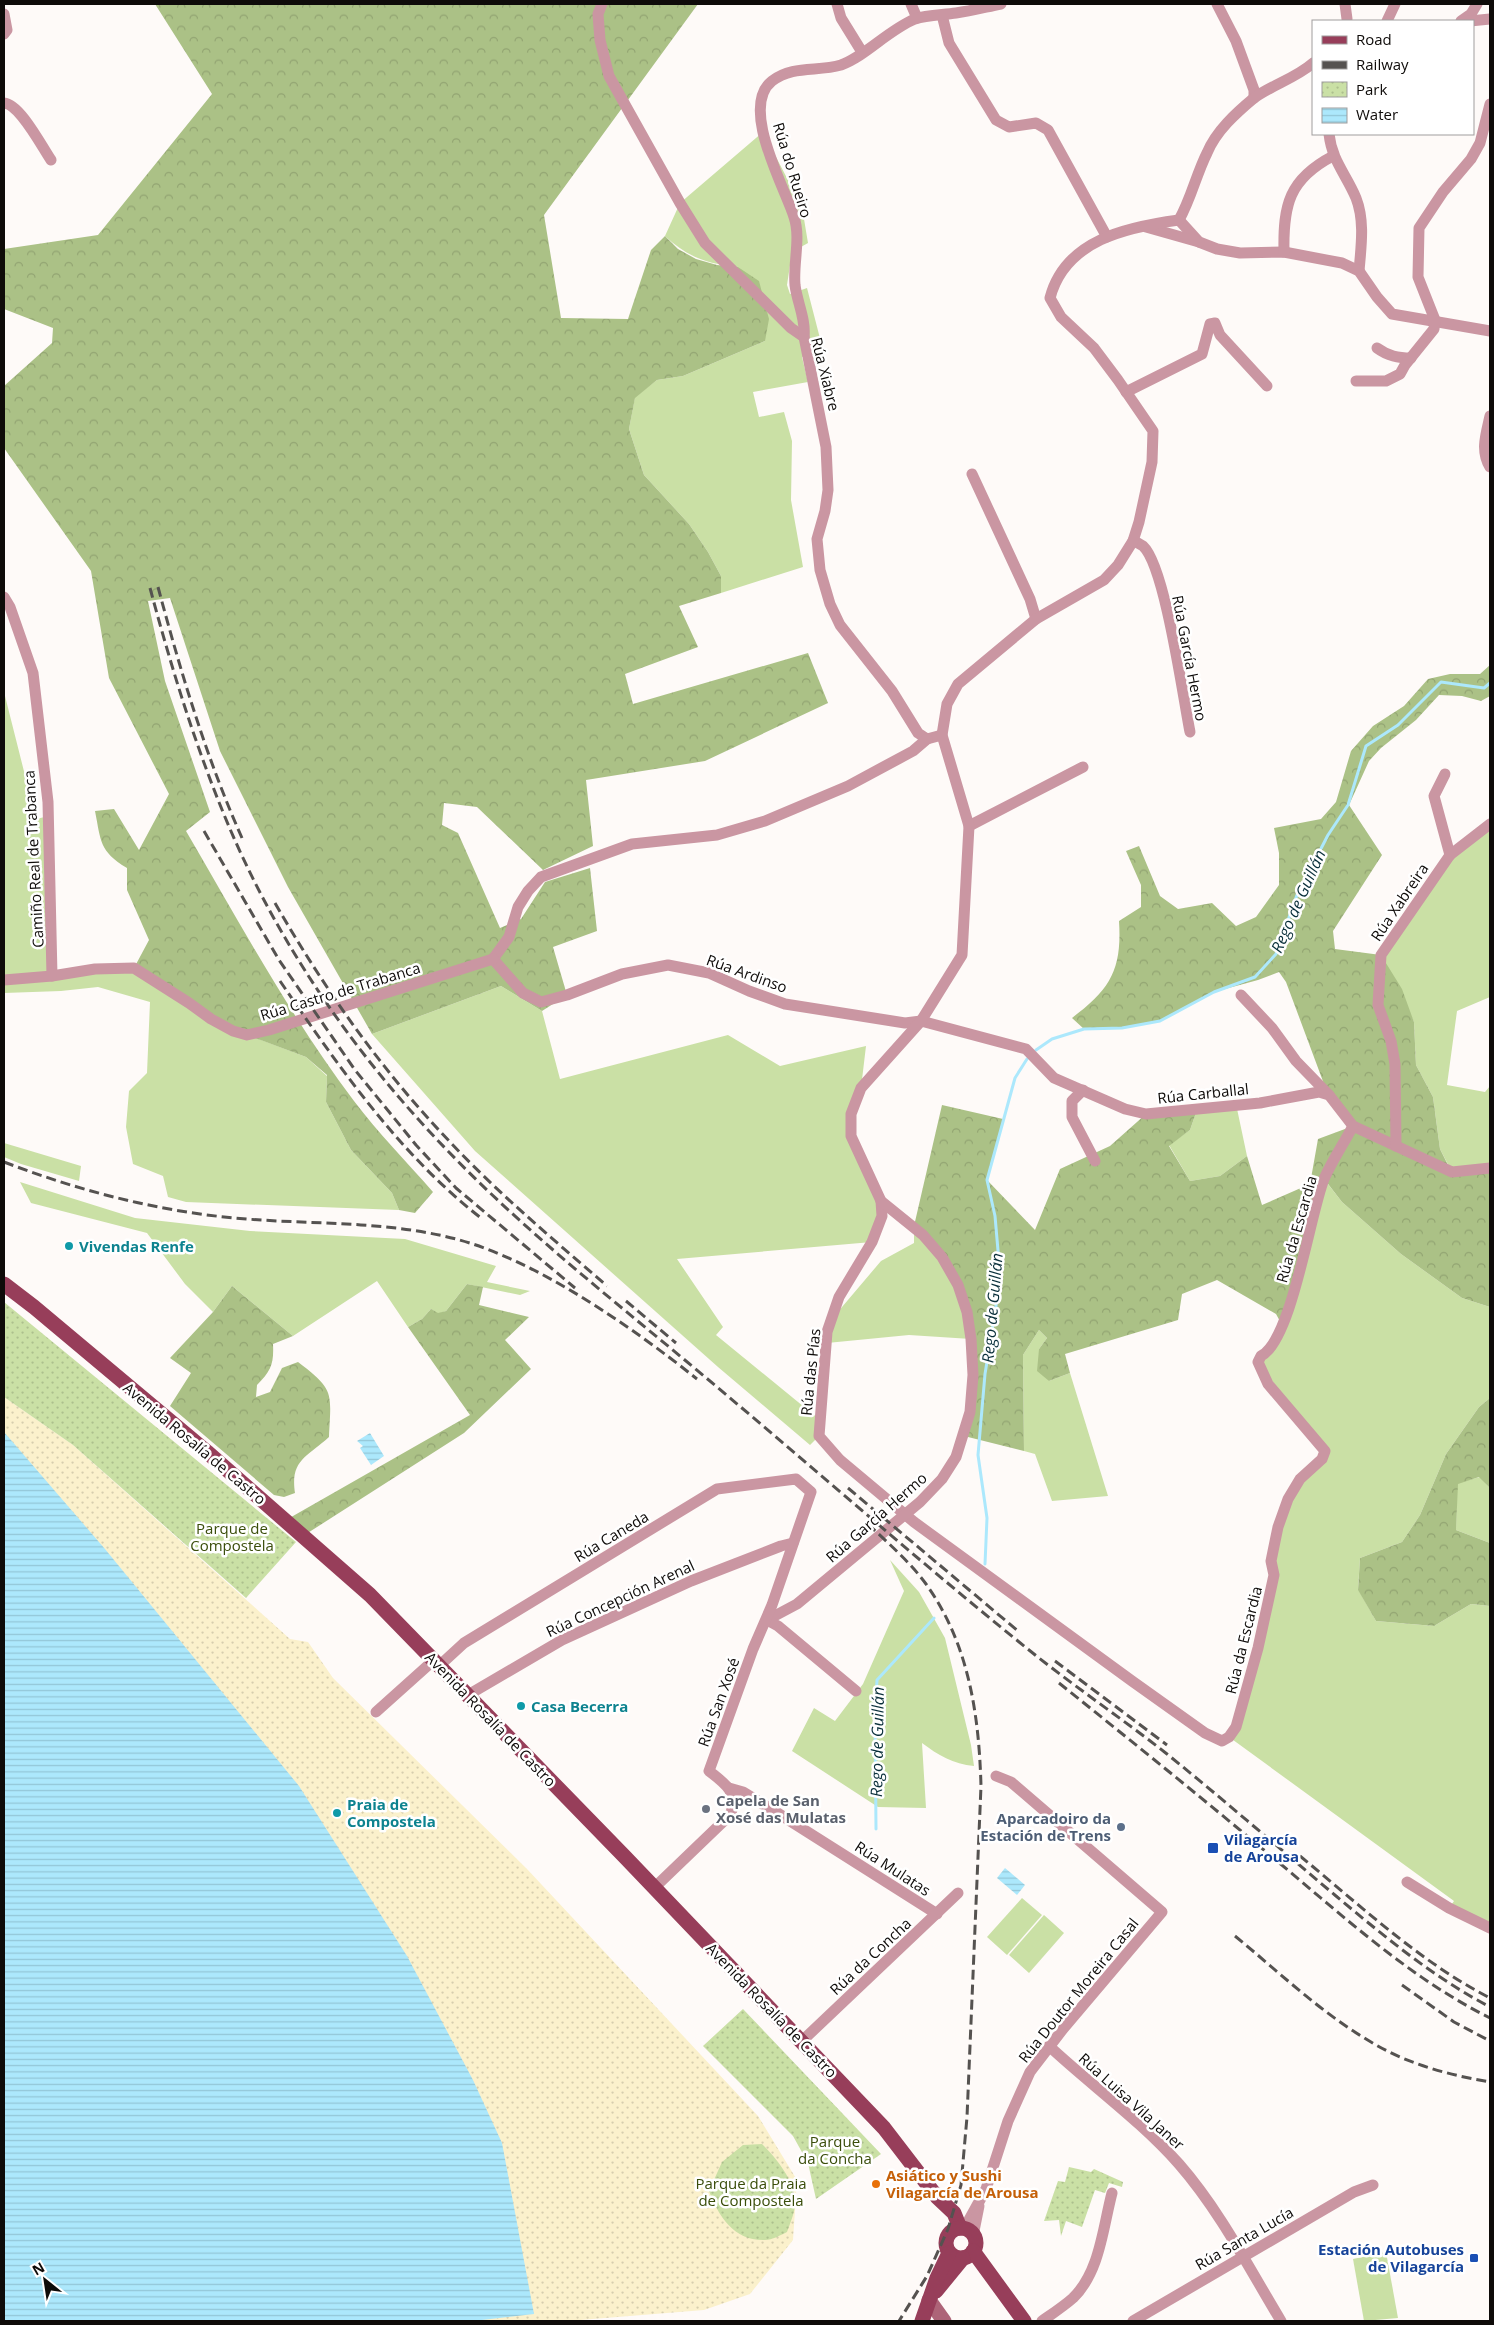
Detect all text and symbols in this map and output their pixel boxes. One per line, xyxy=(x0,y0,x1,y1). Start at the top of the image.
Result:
legend xyxy=(1312,20,1474,135)
text: Road xyxy=(1356,29,1392,49)
text: Railway xyxy=(1356,54,1409,74)
text: Park xyxy=(1356,79,1387,99)
text: Water xyxy=(1356,104,1398,124)
street label: Rúa do Rueiro xyxy=(769,120,817,220)
street label: Rúa Xiabre xyxy=(807,335,845,413)
street label: Rúa García Hermo xyxy=(1168,593,1212,723)
street label: Camiño Real de Trabanca xyxy=(18,770,48,948)
water label: Rego de Guillán xyxy=(1265,846,1331,956)
street label: Rúa Xabreira xyxy=(1366,859,1432,945)
street label: Rúa Ardinso xyxy=(704,949,790,997)
street label: Rúa Castro de Trabanca xyxy=(257,957,423,1025)
street label: Rúa Carballal xyxy=(1156,1078,1250,1108)
street label: Rúa da Escardia xyxy=(1271,1173,1321,1285)
place label: Vivendas Renfe xyxy=(79,1236,194,1256)
marker: Vivendas Renfe xyxy=(63,1240,75,1252)
water label: Rego de Guillán xyxy=(976,1252,1008,1364)
street label: Rúa das Pías xyxy=(795,1327,825,1417)
street label: Avenida Rosalía de Castro xyxy=(120,1377,270,1509)
street label: Rúa García Hermo xyxy=(821,1468,931,1566)
street label: Rúa Caneda xyxy=(570,1506,652,1566)
park label: Parque de Compostela xyxy=(190,1518,274,1555)
street label: Rúa Concepción Arenal xyxy=(543,1555,697,1641)
street label: Rúa da Escardia xyxy=(1220,1584,1266,1696)
street label: Avenida Rosalía de Castro xyxy=(421,1647,561,1791)
street label: Rúa San Xosé xyxy=(693,1655,743,1749)
water label: Rego de Guillán xyxy=(865,1687,889,1797)
place label: Casa Becerra xyxy=(531,1696,628,1716)
marker: Casa Becerra xyxy=(515,1700,527,1712)
place label: Capela de San Xosé das Mulatas xyxy=(716,1790,846,1827)
place label: Praia de Compostela xyxy=(347,1794,436,1831)
marker: Capela de San Xosé das Mulatas xyxy=(700,1803,712,1815)
marker: Praia de Compostela xyxy=(331,1807,343,1819)
place label: Aparcadoiro da Estación de Trens xyxy=(980,1808,1111,1845)
marker: Aparcadoiro da Estación de Trens xyxy=(1115,1821,1127,1833)
place label: Vilagarcía de Arousa xyxy=(1224,1829,1299,1866)
street label: Rúa Mulatas xyxy=(851,1836,935,1900)
marker: Vilagarcía de Arousa xyxy=(1206,1841,1220,1855)
street label: Rúa da Concha xyxy=(825,1913,915,1999)
street label: Rúa Doutor Moreira Casal xyxy=(1013,1914,1143,2066)
street label: Avenida Rosalía de Castro xyxy=(702,1938,842,2082)
street label: Rúa Luisa Vila Janer xyxy=(1075,2048,1189,2154)
park label: Parque da Concha xyxy=(798,2131,872,2168)
place label: Asiático y Sushi Vilagarcía de Arousa xyxy=(886,2165,1039,2202)
park label: Parque da Praia de Compostela xyxy=(695,2173,807,2210)
marker: Asiático y Sushi Vilagarcía de Arousa xyxy=(870,2178,882,2190)
street label: Rúa Santa Lucía xyxy=(1191,2202,1297,2274)
place label: Estación Autobuses de Vilagarcía xyxy=(1318,2239,1464,2276)
marker: Estación Autobuses de Vilagarcía xyxy=(1468,2252,1480,2264)
north arrow xyxy=(20,2255,70,2305)
text: N xyxy=(29,2257,48,2279)

